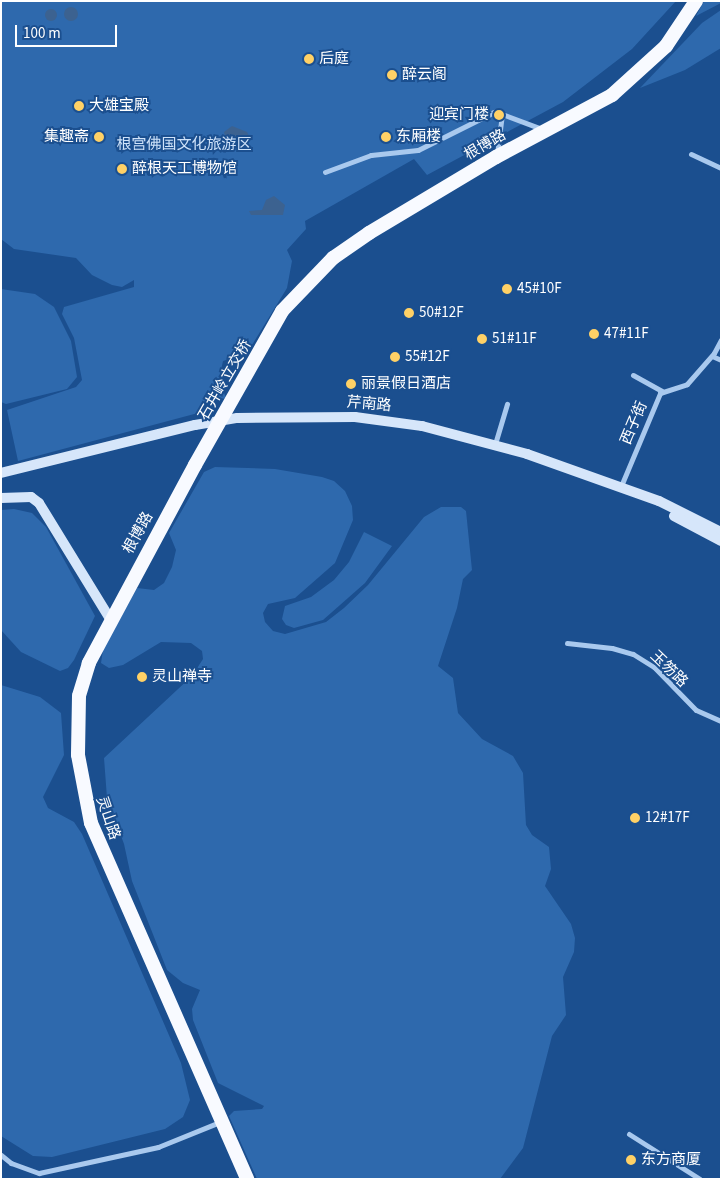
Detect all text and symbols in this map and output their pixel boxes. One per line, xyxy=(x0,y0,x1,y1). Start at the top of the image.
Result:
scale bar xyxy=(18,15,120,47)
text: 100 m xyxy=(23,23,61,44)
place label: 后庭 xyxy=(319,50,349,68)
marker: 后庭 xyxy=(303,53,315,65)
place label: 醉云阁 xyxy=(402,66,447,84)
marker: 醉云阁 xyxy=(386,69,398,81)
place label: 大雄宝殿 xyxy=(89,97,149,115)
marker: 大雄宝殿 xyxy=(73,100,85,112)
place label: 迎宾门楼 xyxy=(429,106,489,124)
marker: 迎宾门楼 xyxy=(493,109,505,121)
street label: 根博路 xyxy=(461,126,509,164)
place label: 集趣斋 xyxy=(44,128,89,146)
place label: 东厢楼 xyxy=(396,128,441,146)
marker: 集趣斋 xyxy=(93,131,105,143)
marker: 东厢楼 xyxy=(380,131,392,143)
park label: 根宫佛国文化旅游区 xyxy=(117,136,251,154)
place label: 醉根天工博物馆 xyxy=(132,160,237,178)
marker: 醉根天工博物馆 xyxy=(116,163,128,175)
place label: 45#10F xyxy=(517,280,562,298)
marker: 45#10F xyxy=(501,283,513,295)
place label: 50#12F xyxy=(419,304,464,322)
marker: 50#12F xyxy=(403,307,415,319)
place label: 47#11F xyxy=(604,325,649,343)
marker: 47#11F xyxy=(588,328,600,340)
place label: 51#11F xyxy=(492,330,537,348)
marker: 51#11F xyxy=(476,333,488,345)
street label: 石井岭立交桥 xyxy=(195,337,255,423)
place label: 55#12F xyxy=(405,348,450,366)
marker: 55#12F xyxy=(389,351,401,363)
place label: 丽景假日酒店 xyxy=(361,375,451,393)
marker: 丽景假日酒店 xyxy=(345,378,357,390)
street label: 芹南路 xyxy=(346,393,392,415)
street label: 西子街 xyxy=(617,399,651,447)
street label: 根博路 xyxy=(119,509,157,557)
street label: 玉笏路 xyxy=(647,647,691,691)
place label: 灵山禅寺 xyxy=(152,668,212,686)
marker: 灵山禅寺 xyxy=(136,671,148,683)
street label: 灵山路 xyxy=(92,794,124,842)
place label: 12#17F xyxy=(645,809,690,827)
marker: 12#17F xyxy=(629,812,641,824)
place label: 东方商厦 xyxy=(641,1151,701,1169)
marker: 东方商厦 xyxy=(625,1154,637,1166)

